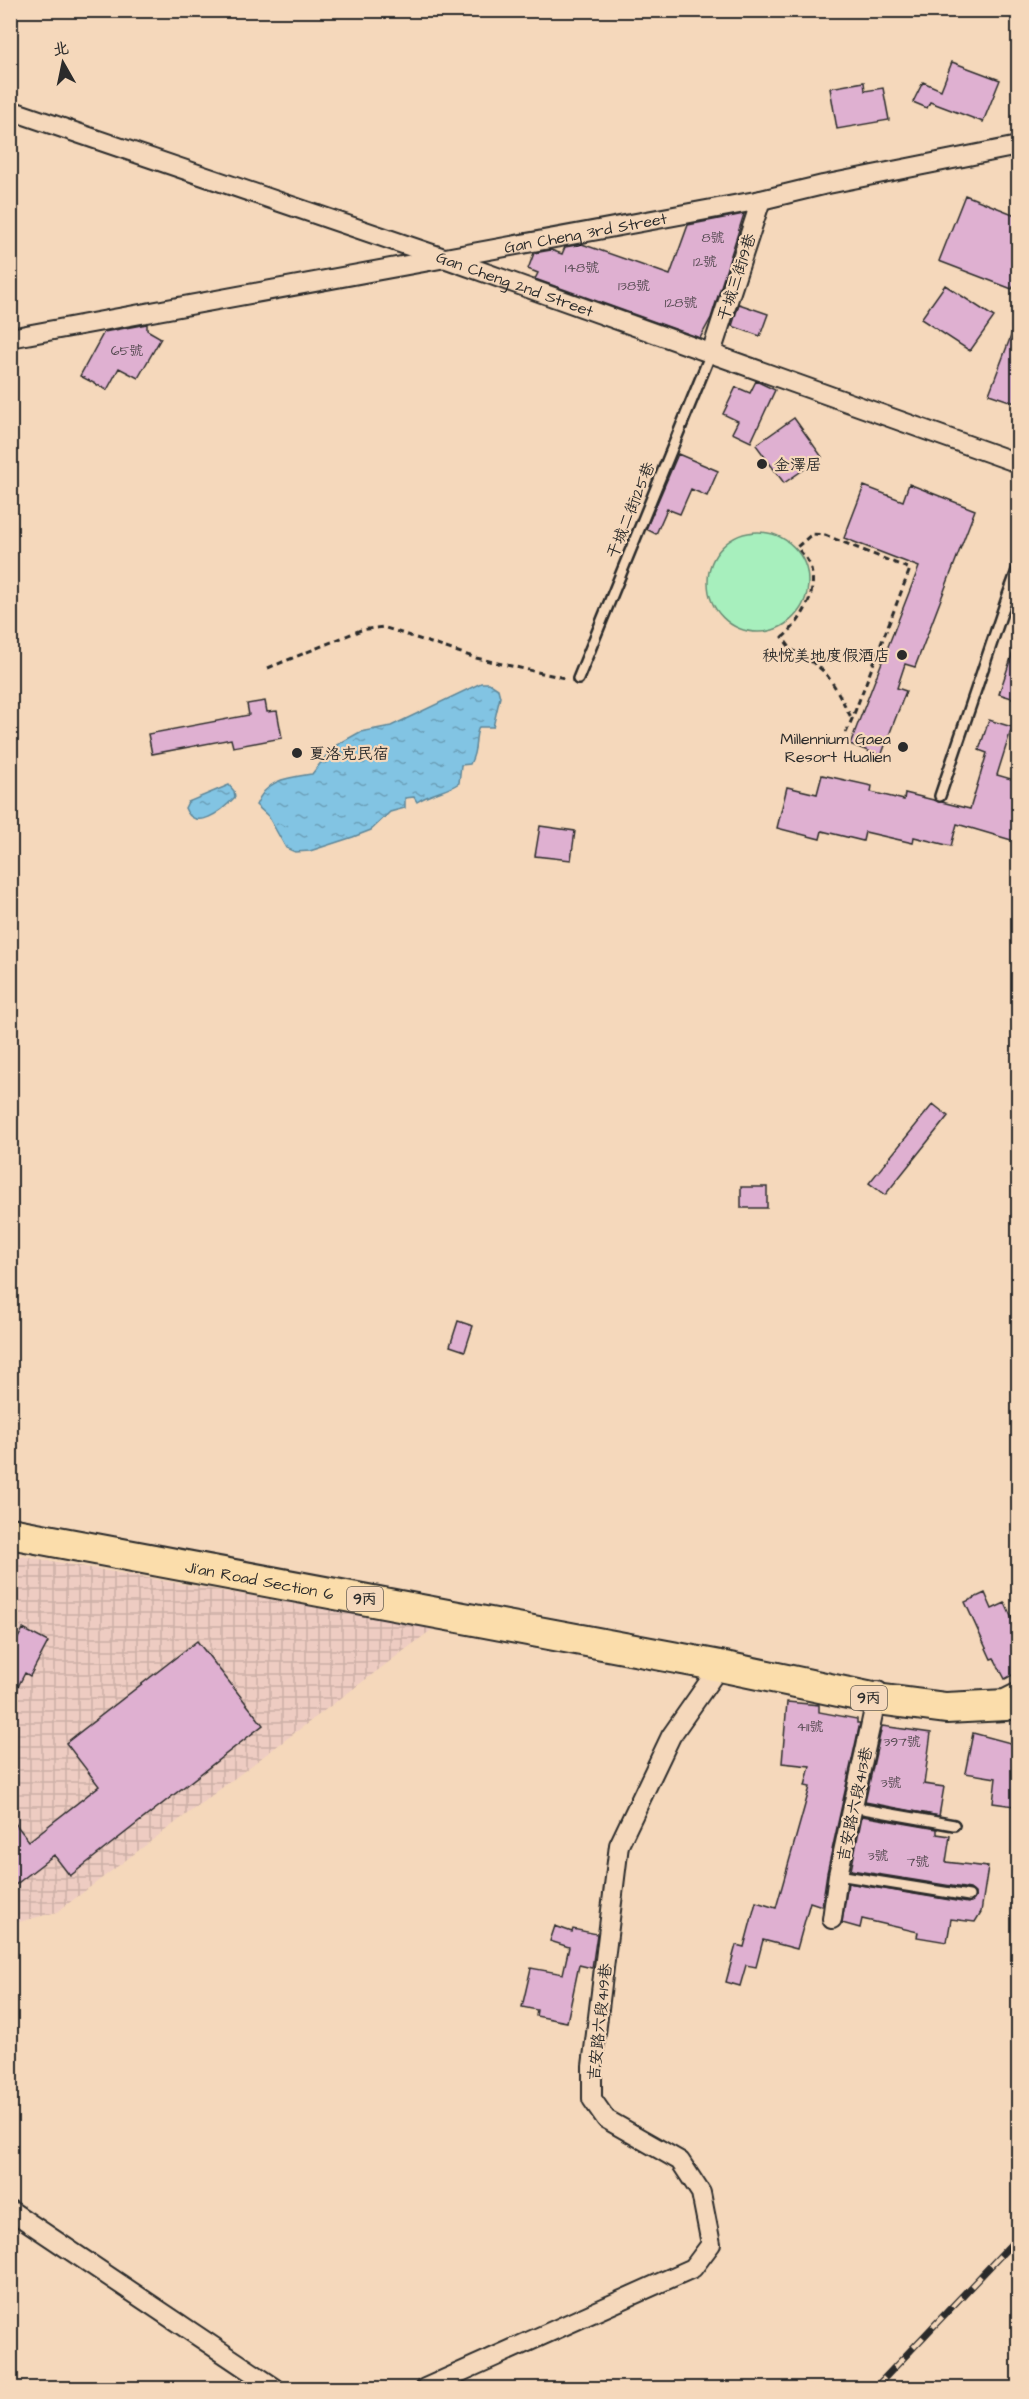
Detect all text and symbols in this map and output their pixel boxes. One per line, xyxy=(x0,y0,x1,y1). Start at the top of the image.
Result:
north arrow xyxy=(33,33,93,93)
text: 北 xyxy=(51,37,70,61)
street label: Gan Cheng 3rd Street xyxy=(502,207,669,259)
house number: 8號 xyxy=(701,228,725,248)
street label: 干城三街19巷 xyxy=(712,231,761,324)
street label: Gan Cheng 2nd Street xyxy=(433,246,597,323)
house number: 12號 xyxy=(693,252,717,272)
house number: 148號 xyxy=(565,258,599,278)
house number: 138號 xyxy=(618,276,650,296)
house number: 128號 xyxy=(665,293,697,313)
house number: 65號 xyxy=(111,341,143,361)
place label: 金澤居 xyxy=(774,454,822,476)
marker: 金澤居 xyxy=(755,457,769,471)
street label: 干城二街125巷 xyxy=(602,459,660,562)
place label: 秧悦美地度假酒店 xyxy=(762,645,890,667)
marker: 秧悦美地度假酒店 xyxy=(895,648,909,662)
place label: Millennium Gaea Resort Hualien xyxy=(780,728,891,768)
marker: Millennium Gaea Resort Hualien xyxy=(896,740,910,754)
place label: 夏洛克民宿 xyxy=(309,743,389,765)
marker: 夏洛克民宿 xyxy=(290,746,304,760)
street label: Ji’an Road Section 6 xyxy=(183,1556,336,1605)
road number: 9丙 xyxy=(347,1587,383,1611)
road number: 9丙 xyxy=(851,1686,887,1710)
house number: 411號 xyxy=(796,1717,824,1737)
house number: 397號 xyxy=(883,1732,921,1752)
street label: 吉安路六段413巷 xyxy=(832,1745,878,1864)
house number: 3號 xyxy=(880,1773,902,1793)
house number: 3號 xyxy=(867,1846,889,1866)
house number: 7號 xyxy=(907,1852,929,1872)
street label: 吉安路六段419巷 xyxy=(583,1962,617,2082)

